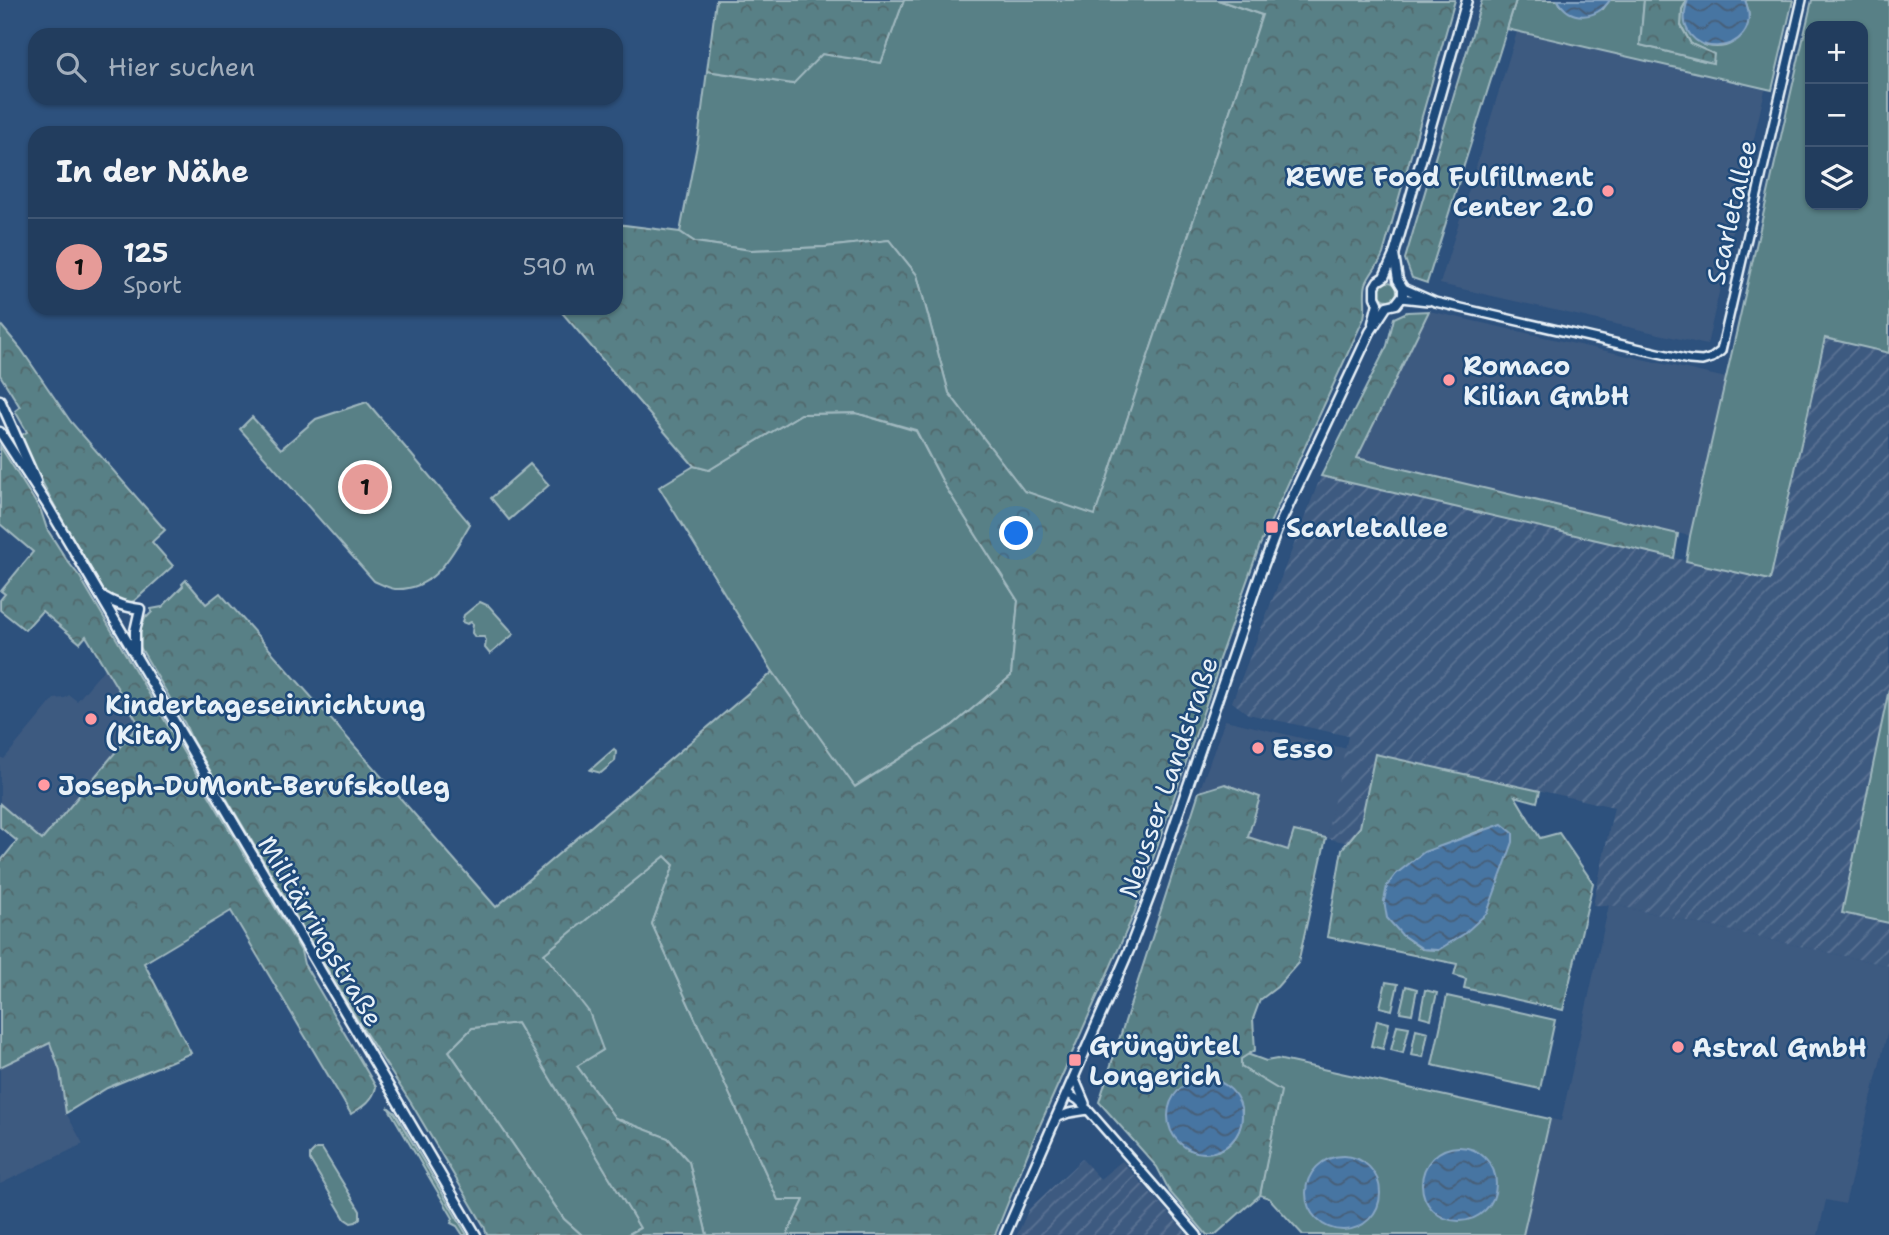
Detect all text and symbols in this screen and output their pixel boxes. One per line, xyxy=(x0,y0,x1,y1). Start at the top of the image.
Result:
map controls xyxy=(1805,21,1868,210)
button: + xyxy=(1805,21,1868,84)
search box xyxy=(28,28,623,105)
icon: search xyxy=(52,48,90,86)
text: Hier suchen xyxy=(108,49,255,84)
button: − xyxy=(1805,84,1868,147)
street label: Scarletallee xyxy=(1697,136,1765,288)
button: layers xyxy=(1805,147,1868,210)
text: In der Nähe xyxy=(56,151,249,192)
place label: REWE Food Fulfillment Center 2.0 xyxy=(1285,159,1594,224)
marker: REWE Food Fulfillment Center 2.0 xyxy=(1600,183,1616,199)
text: 125 xyxy=(123,235,168,270)
text: 1 xyxy=(74,252,84,282)
text: 590 m xyxy=(522,252,595,282)
text: Sport xyxy=(123,270,182,300)
place label: Romaco Kilian GmbH xyxy=(1463,348,1629,413)
marker: Romaco Kilian GmbH xyxy=(1441,372,1457,388)
pin: 1 xyxy=(342,461,388,513)
place label: Scarletallee xyxy=(1286,510,1448,545)
your location xyxy=(999,516,1033,550)
marker: Scarletallee xyxy=(1264,519,1280,535)
street label: Neusser Landstraße xyxy=(1110,652,1226,902)
place label: Kindertageseinrichtung (Kita) xyxy=(105,687,425,752)
marker: Kindertageseinrichtung (Kita) xyxy=(83,711,99,727)
place label: Esso xyxy=(1272,731,1333,766)
marker: Esso xyxy=(1250,740,1266,756)
place label: Joseph-DuMont-Berufskolleg xyxy=(58,768,450,803)
marker: Joseph-DuMont-Berufskolleg xyxy=(36,777,52,793)
street label: Militärringstraße xyxy=(250,829,392,1033)
place label: Grüngürtel Longerich xyxy=(1089,1028,1240,1093)
place label: Astral GmbH xyxy=(1692,1030,1867,1065)
marker: Astral GmbH xyxy=(1670,1039,1686,1055)
marker: Grüngürtel Longerich xyxy=(1067,1052,1083,1068)

